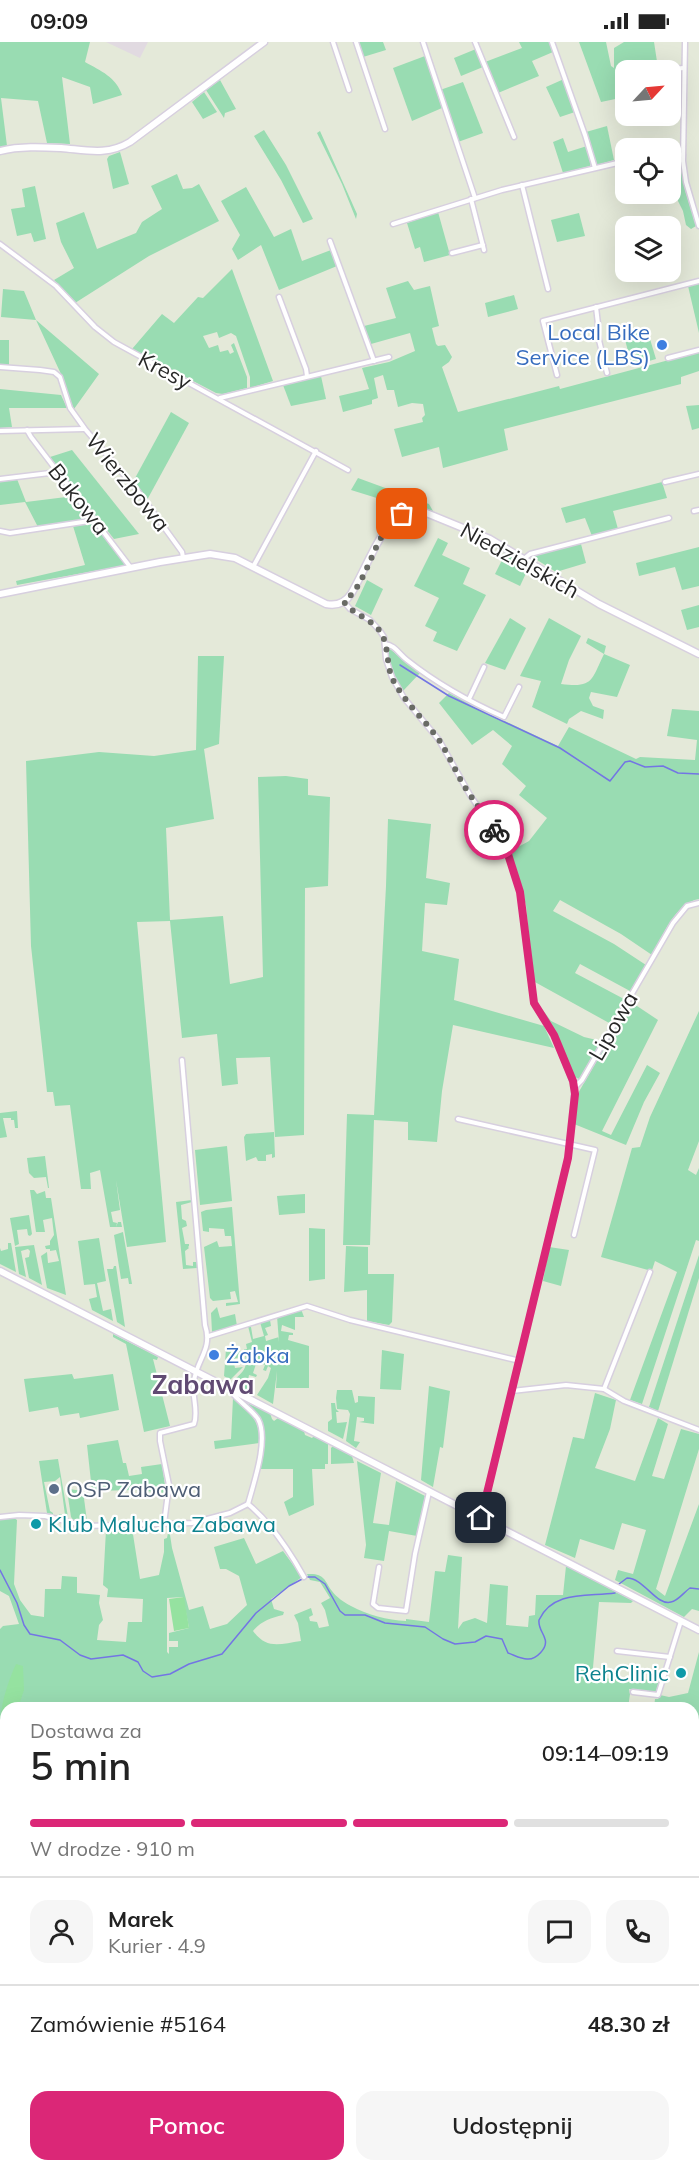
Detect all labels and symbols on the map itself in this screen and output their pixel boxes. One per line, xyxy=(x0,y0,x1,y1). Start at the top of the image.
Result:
north arrow xyxy=(615,60,681,126)
place label: Local Bike Service (LBS) xyxy=(516,318,650,371)
marker: Local Bike Service (LBS) xyxy=(655,338,669,352)
street label: Kresy xyxy=(134,344,197,396)
street label: Wierzbowa xyxy=(80,427,176,537)
street label: Bukowa xyxy=(42,458,116,540)
pin xyxy=(376,488,427,539)
street label: Niedzielskich xyxy=(456,516,584,604)
courier xyxy=(464,800,524,860)
street label: Lipowa xyxy=(582,987,644,1065)
place label: Żabka xyxy=(226,1341,290,1369)
marker: Żabka xyxy=(207,1348,221,1362)
district label: Zabawa xyxy=(152,1368,254,1401)
place label: OSP Zabawa xyxy=(66,1475,201,1503)
marker: OSP Zabawa xyxy=(47,1482,61,1496)
pin xyxy=(455,1492,506,1543)
place label: Klub Malucha Zabawa xyxy=(48,1510,276,1538)
marker: Klub Malucha Zabawa xyxy=(29,1517,43,1531)
place label: RehClinic xyxy=(575,1659,669,1687)
marker: RehClinic xyxy=(674,1666,688,1680)

